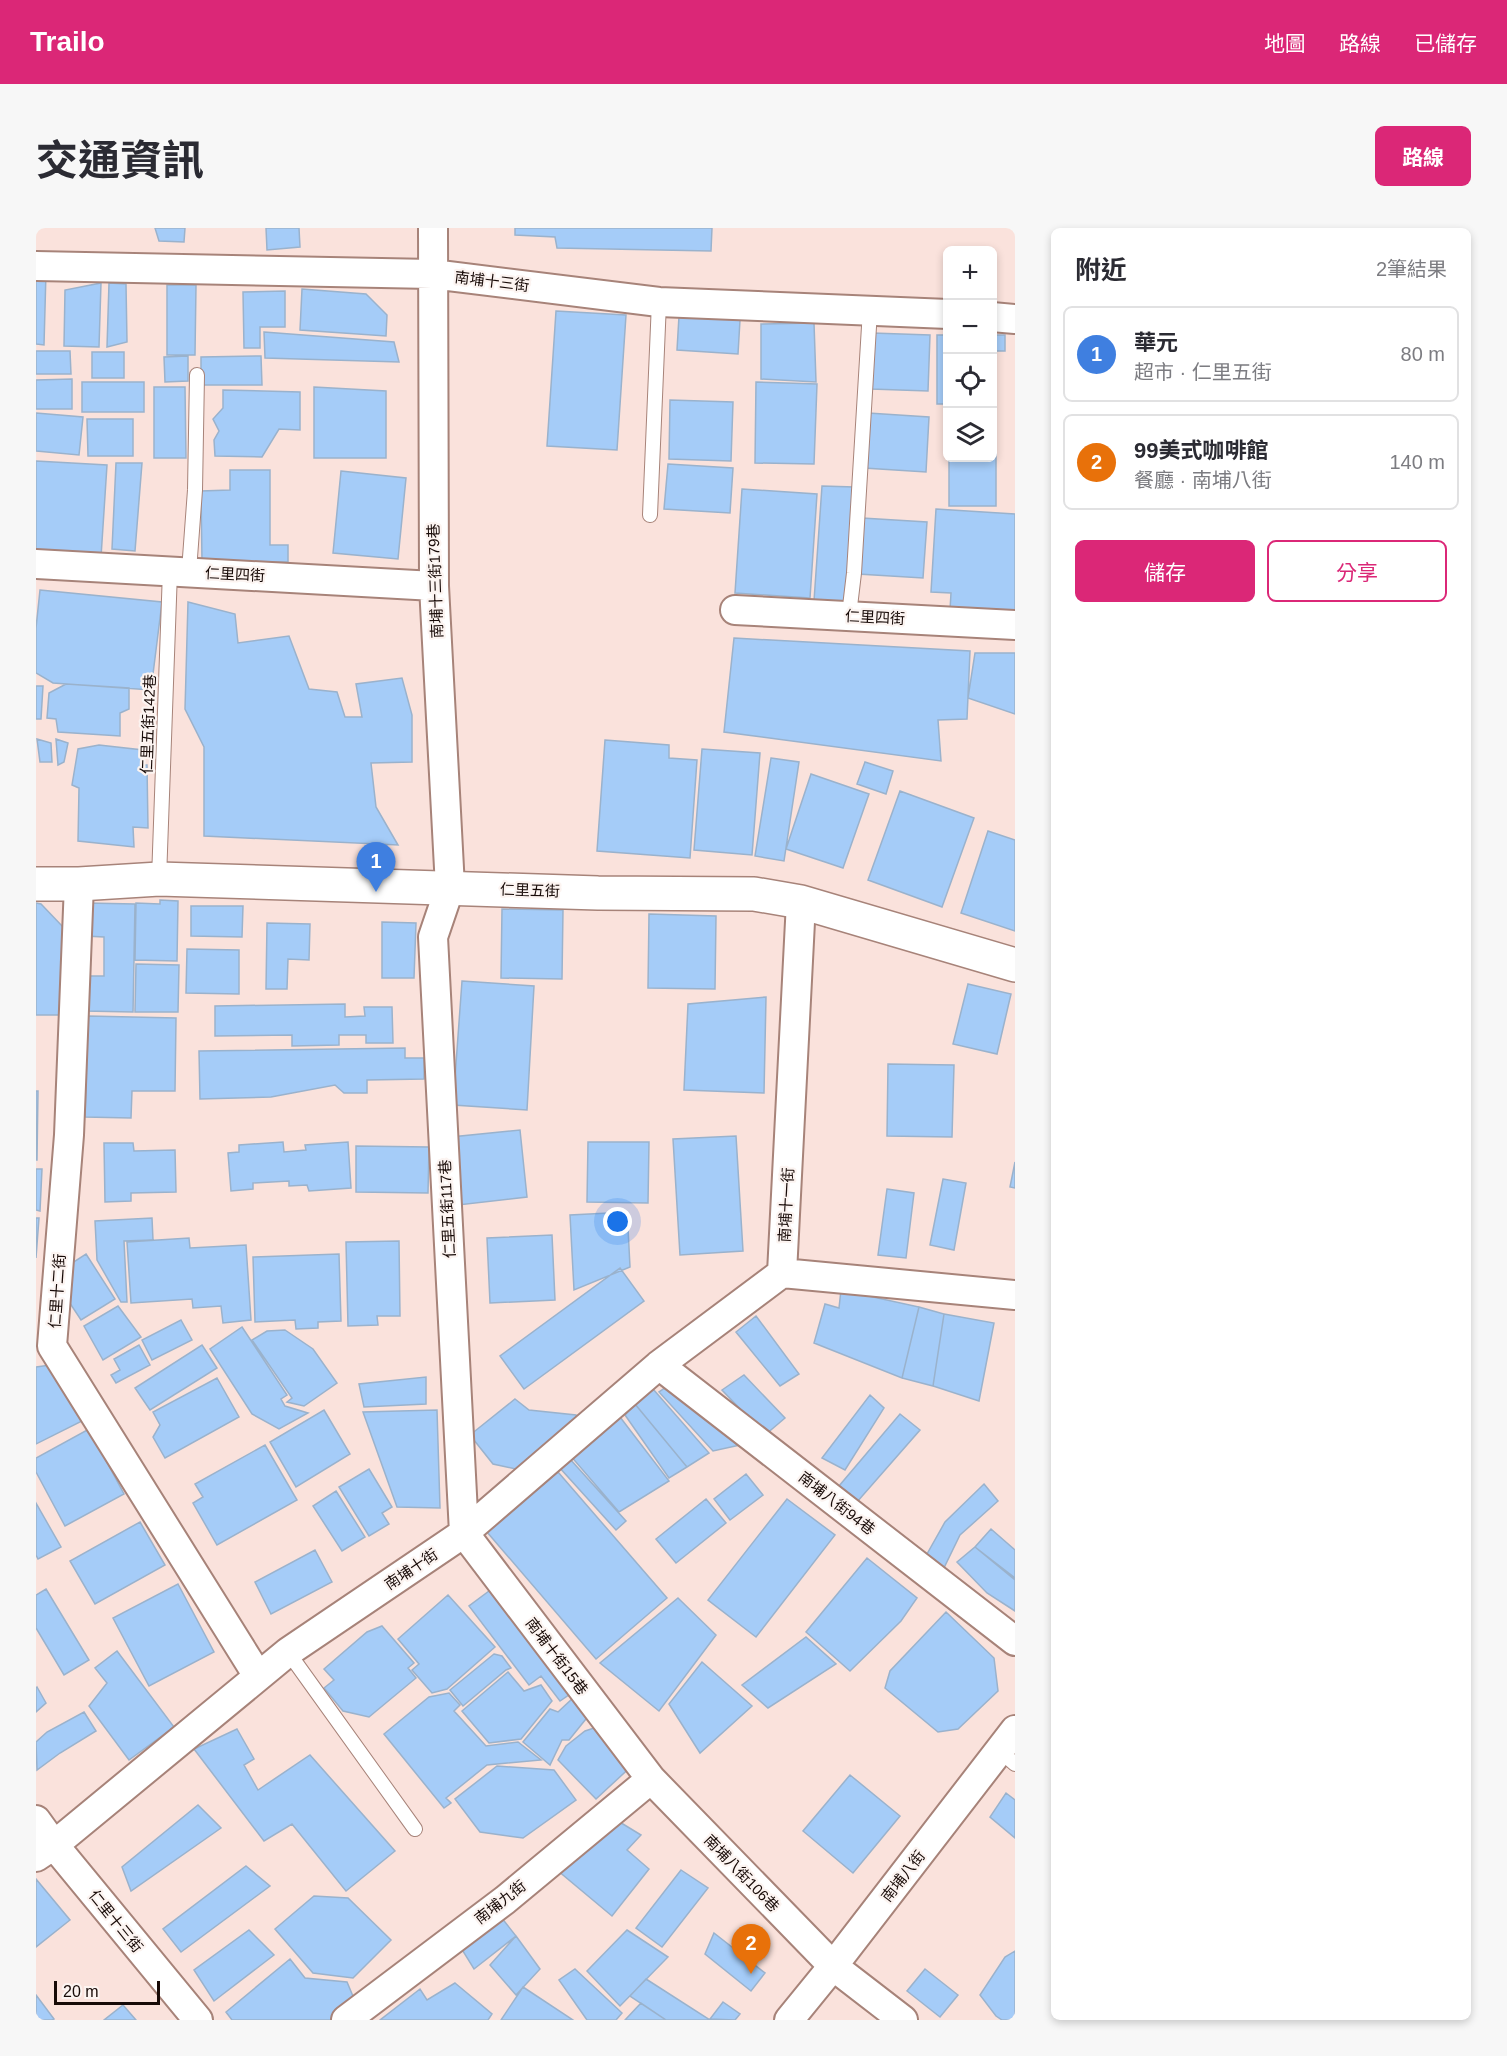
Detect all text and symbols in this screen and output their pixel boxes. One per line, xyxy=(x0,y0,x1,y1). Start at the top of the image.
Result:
text: Trailo xyxy=(30,26,105,57)
text: 地圖 xyxy=(1264,32,1306,55)
text: 路線 xyxy=(1339,32,1381,55)
text: 已儲存 xyxy=(1414,32,1477,55)
button: 路線 xyxy=(1375,126,1471,186)
text: 交通資訊 xyxy=(36,137,204,184)
map controls xyxy=(943,246,997,462)
button: + xyxy=(943,246,997,300)
text: 附近 xyxy=(1075,255,1127,285)
text: 2筆結果 xyxy=(1376,258,1447,280)
street label: 南埔十三街 xyxy=(454,268,530,294)
button: − xyxy=(943,300,997,354)
text: 華元 xyxy=(1134,330,1178,355)
text: 1 xyxy=(1091,343,1102,365)
text: 80 m xyxy=(1401,343,1445,365)
button: locate xyxy=(943,354,997,408)
text: 超市 · 仁里五街 xyxy=(1134,361,1272,383)
button: layers xyxy=(943,408,997,462)
text: 99美式咖啡館 xyxy=(1134,438,1268,463)
text: 2 xyxy=(1091,451,1102,473)
text: 140 m xyxy=(1389,451,1445,473)
text: 餐廳 · 南埔八街 xyxy=(1134,469,1272,491)
street label: 南埔十三街179巷 xyxy=(424,523,446,639)
button: 儲存 xyxy=(1075,540,1255,602)
button: 分享 xyxy=(1267,540,1447,602)
street label: 仁里四街 xyxy=(205,564,265,584)
street label: 仁里四街 xyxy=(845,607,905,627)
street label: 仁里五街142巷 xyxy=(138,674,158,774)
pin: 1 xyxy=(356,842,396,892)
street label: 仁里五街 xyxy=(500,880,560,900)
street label: 仁里五街117巷 xyxy=(436,1159,458,1259)
street label: 南埔十一街 xyxy=(776,1167,796,1243)
your location xyxy=(603,1207,632,1236)
street label: 仁里十二街 xyxy=(46,1253,68,1329)
street label: 南埔八街94巷 xyxy=(796,1468,878,1538)
street label: 南埔十街 xyxy=(381,1545,441,1593)
street label: 南埔十街15巷 xyxy=(523,1614,591,1698)
street label: 南埔八街106巷 xyxy=(701,1831,783,1915)
street label: 南埔八街 xyxy=(878,1847,928,1905)
street label: 南埔九街 xyxy=(471,1877,529,1927)
street label: 仁里十三街 xyxy=(86,1887,146,1955)
pin: 2 xyxy=(732,1924,770,1974)
scale bar xyxy=(54,1978,160,2006)
text: 20 m xyxy=(63,1983,99,2000)

